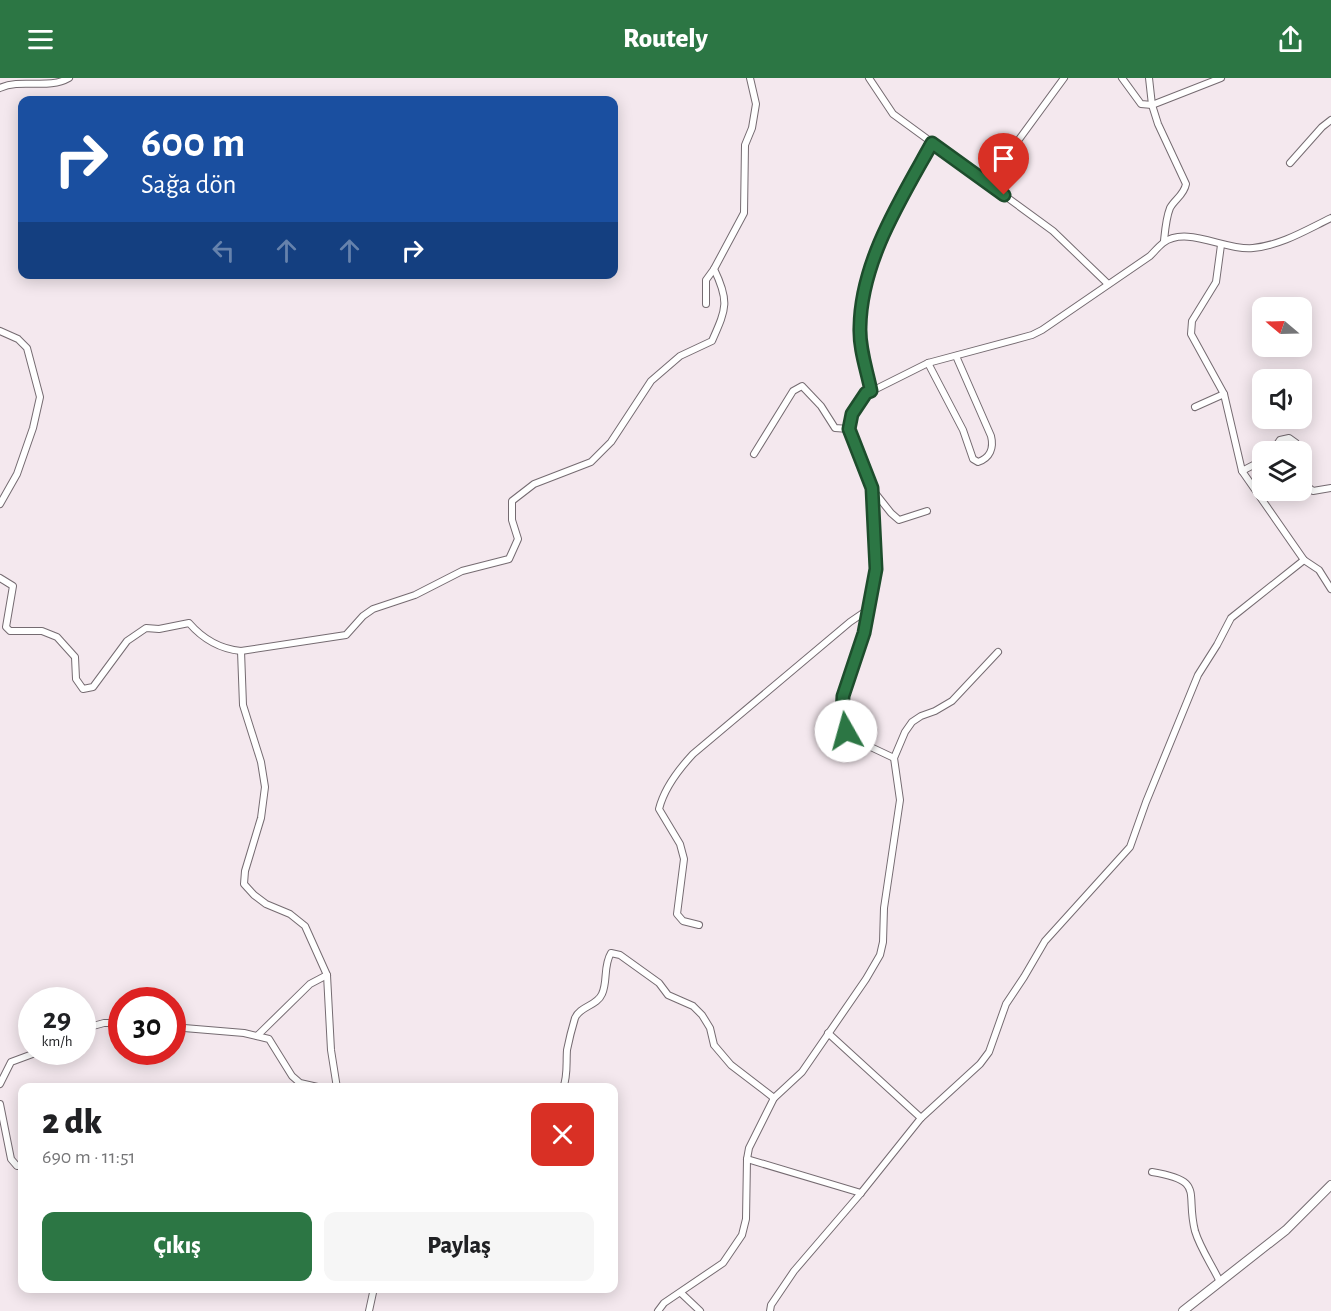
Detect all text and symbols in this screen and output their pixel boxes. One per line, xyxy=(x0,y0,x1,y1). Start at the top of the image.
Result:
icon: menu xyxy=(24,23,57,56)
icon: share xyxy=(1274,23,1307,56)
text: Routely xyxy=(623,25,708,52)
icon: right xyxy=(42,120,120,198)
text: 600 m xyxy=(141,122,245,164)
pin xyxy=(978,133,1029,195)
icon: arrive xyxy=(987,142,1020,175)
text: Sağa dön xyxy=(141,171,236,198)
icon: left xyxy=(207,234,240,267)
icon: ahead xyxy=(270,234,303,267)
icon: ahead xyxy=(333,234,366,267)
icon: right xyxy=(396,234,429,267)
north arrow xyxy=(1252,297,1312,357)
map controls xyxy=(1252,297,1312,501)
button: sound xyxy=(1252,369,1312,429)
button: layers xyxy=(1252,441,1312,501)
position arrow xyxy=(814,699,878,763)
speed limit sign: 30 xyxy=(108,987,186,1065)
text: 29 xyxy=(43,1004,71,1034)
text: km/h xyxy=(42,1034,72,1049)
button: close xyxy=(531,1103,594,1166)
text: 2 dk xyxy=(42,1104,102,1140)
text: 690 m · 11:51 xyxy=(42,1147,135,1167)
button: Çıkış xyxy=(42,1212,312,1281)
button: Paylaş xyxy=(324,1212,594,1281)

